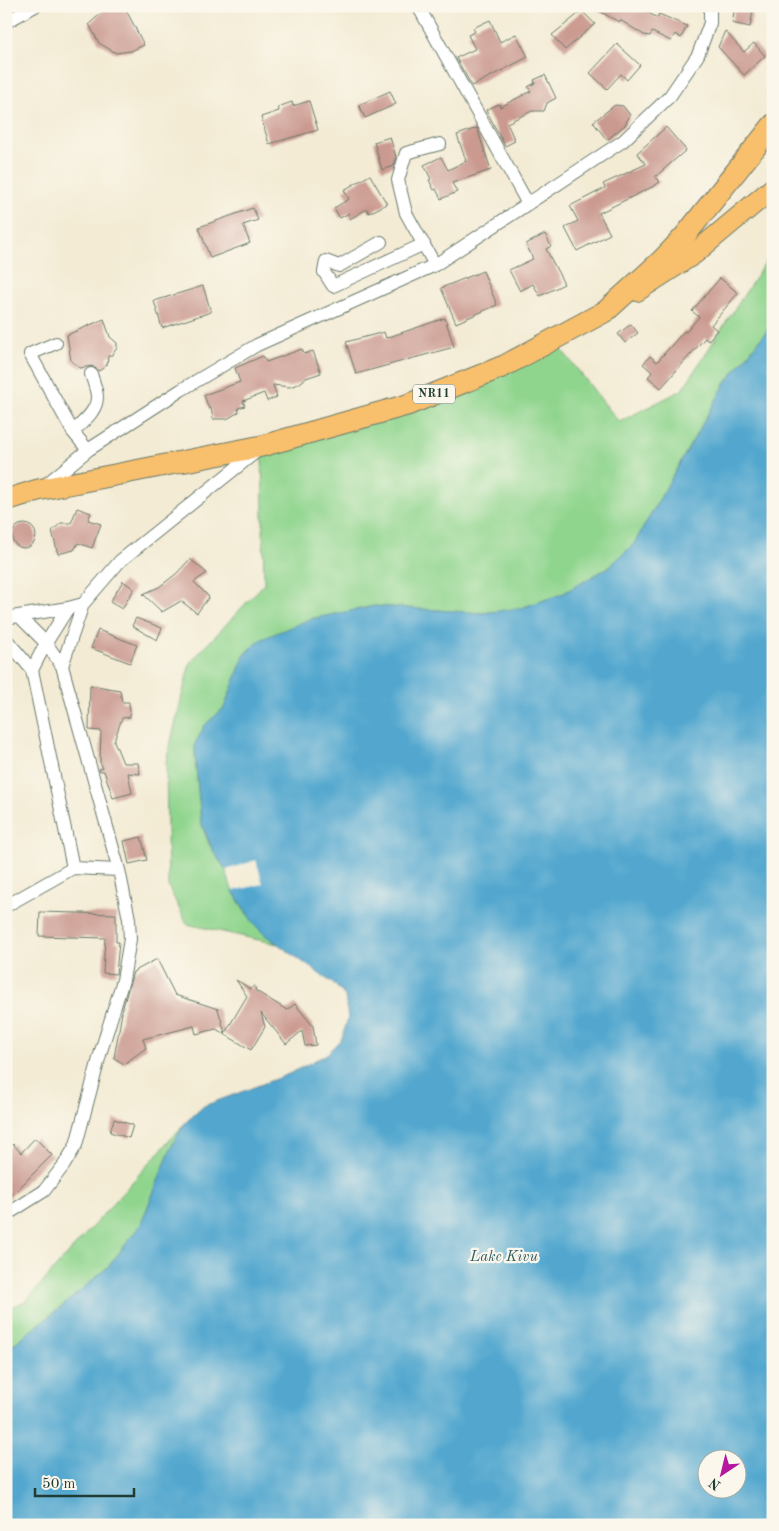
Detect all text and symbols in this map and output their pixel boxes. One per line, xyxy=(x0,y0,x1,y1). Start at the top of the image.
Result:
road number: NR11 xyxy=(413,384,455,404)
water label: Lake Kivu xyxy=(469,1250,538,1265)
north arrow xyxy=(696,1448,746,1498)
scale bar xyxy=(35,1466,134,1498)
text: N xyxy=(706,1475,724,1493)
text: 50 m xyxy=(42,1477,76,1492)

